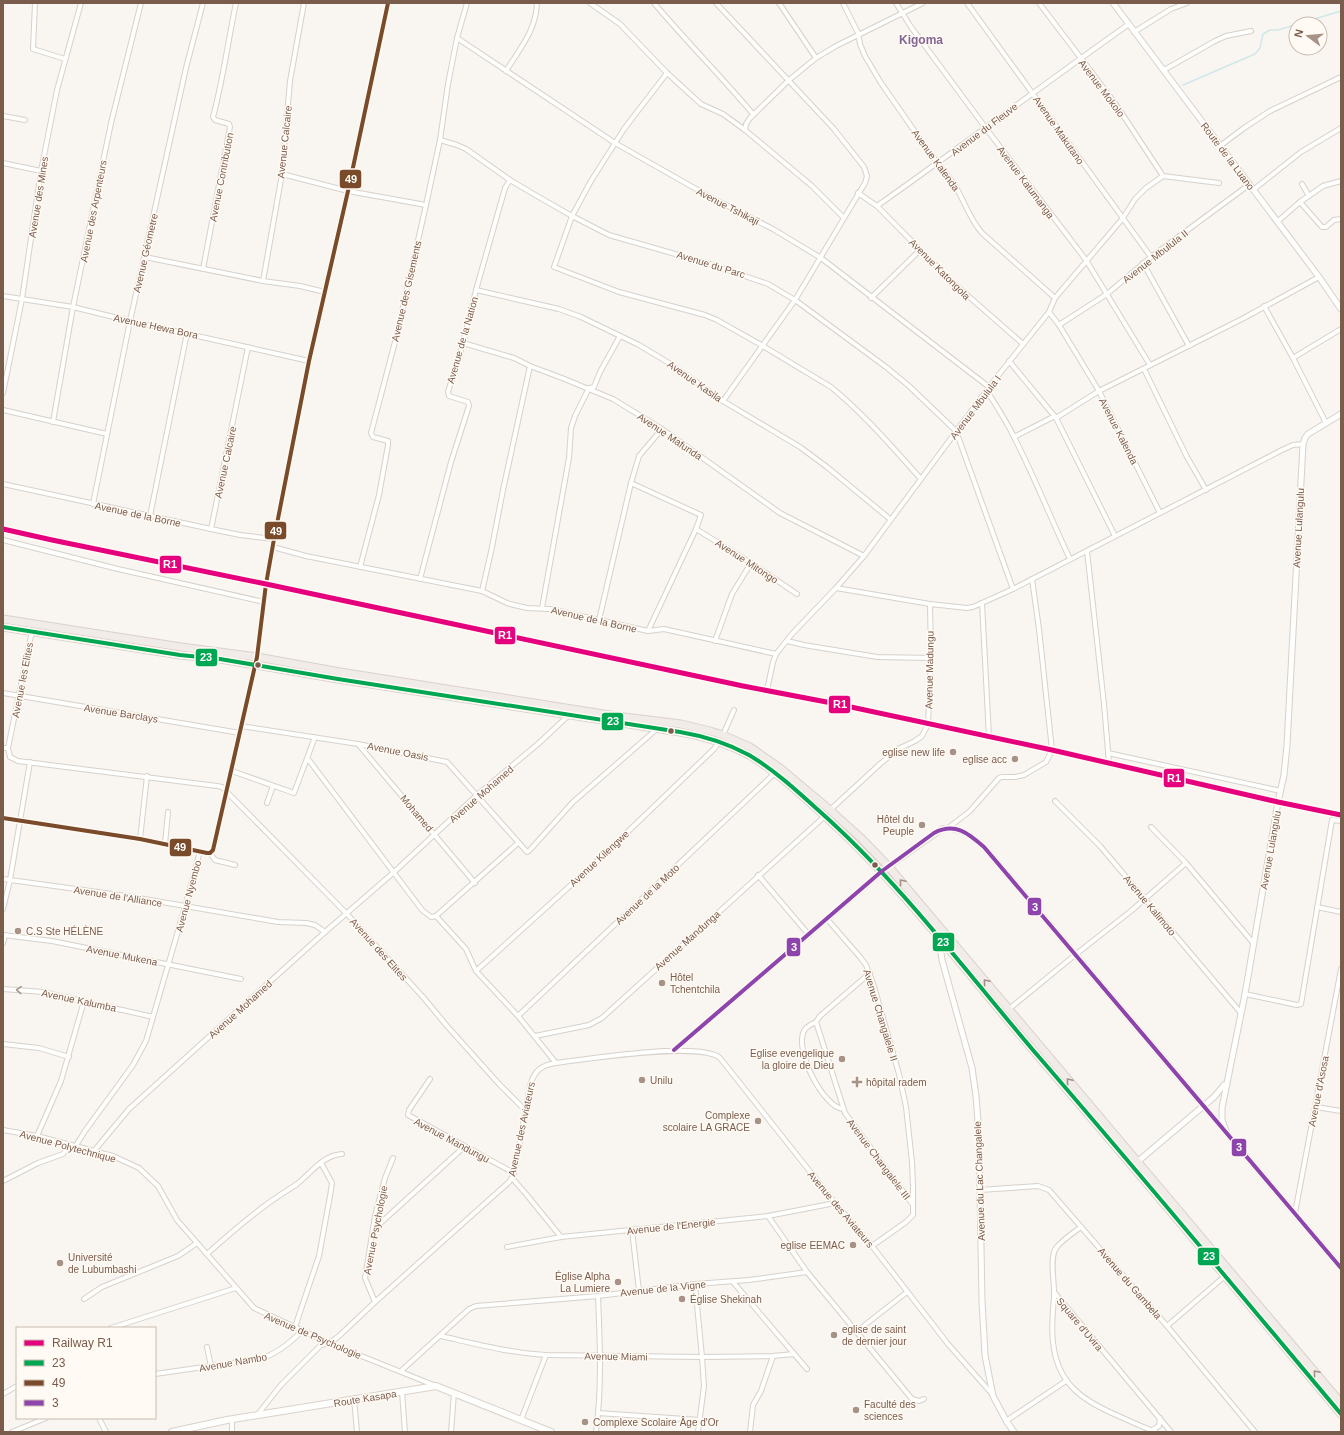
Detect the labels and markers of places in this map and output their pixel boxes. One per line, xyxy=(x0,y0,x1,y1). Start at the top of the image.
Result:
unlabelled marker xyxy=(253,660,263,670)
unlabelled marker xyxy=(666,726,676,736)
place label: eglise new life xyxy=(882,747,945,758)
marker: eglise new life xyxy=(948,747,958,757)
place label: eglise acc xyxy=(963,754,1007,765)
marker: eglise acc xyxy=(1010,754,1020,764)
place label: Hôtel du Peuple xyxy=(877,814,914,837)
marker: Hôtel du Peuple xyxy=(917,820,927,830)
unlabelled marker xyxy=(870,860,880,870)
place label: C.S Ste HÉLÈNE xyxy=(26,925,104,937)
marker: C.S Ste HÉLÈNE xyxy=(13,926,23,936)
place label: Hôtel Tchentchila xyxy=(670,972,720,995)
marker: Hôtel Tchentchila xyxy=(657,978,667,988)
place label: Eglise evengelique la gloire de Dieu xyxy=(750,1048,834,1071)
marker: Eglise evengelique la gloire de Dieu xyxy=(837,1054,847,1064)
marker: Unilu xyxy=(637,1075,647,1085)
place label: Unilu xyxy=(650,1075,673,1086)
marker: hôpital radem xyxy=(851,1076,863,1088)
place label: hôpital radem xyxy=(866,1077,927,1088)
place label: Complexe scolaire LA GRACE xyxy=(663,1110,750,1133)
marker: Complexe scolaire LA GRACE xyxy=(753,1116,763,1126)
place label: eglise EEMAC xyxy=(781,1240,845,1251)
marker: eglise EEMAC xyxy=(848,1240,858,1250)
place label: Université de Lubumbashi xyxy=(68,1252,136,1275)
marker: Université de Lubumbashi xyxy=(55,1258,65,1268)
place label: Église Alpha La Lumiere xyxy=(555,1270,610,1294)
marker: Église Alpha La Lumiere xyxy=(613,1277,623,1287)
place label: Église Shekinah xyxy=(690,1293,762,1305)
marker: Église Shekinah xyxy=(677,1294,687,1304)
place label: eglise de saint de dernier jour xyxy=(842,1324,907,1347)
marker: eglise de saint de dernier jour xyxy=(829,1330,839,1340)
place label: Faculté des sciences xyxy=(864,1399,916,1422)
marker: Faculté des sciences xyxy=(851,1405,861,1415)
place label: Complexe Scolaire Âge d'Or xyxy=(593,1416,720,1428)
marker: Complexe Scolaire Âge d'Or xyxy=(580,1417,590,1427)

